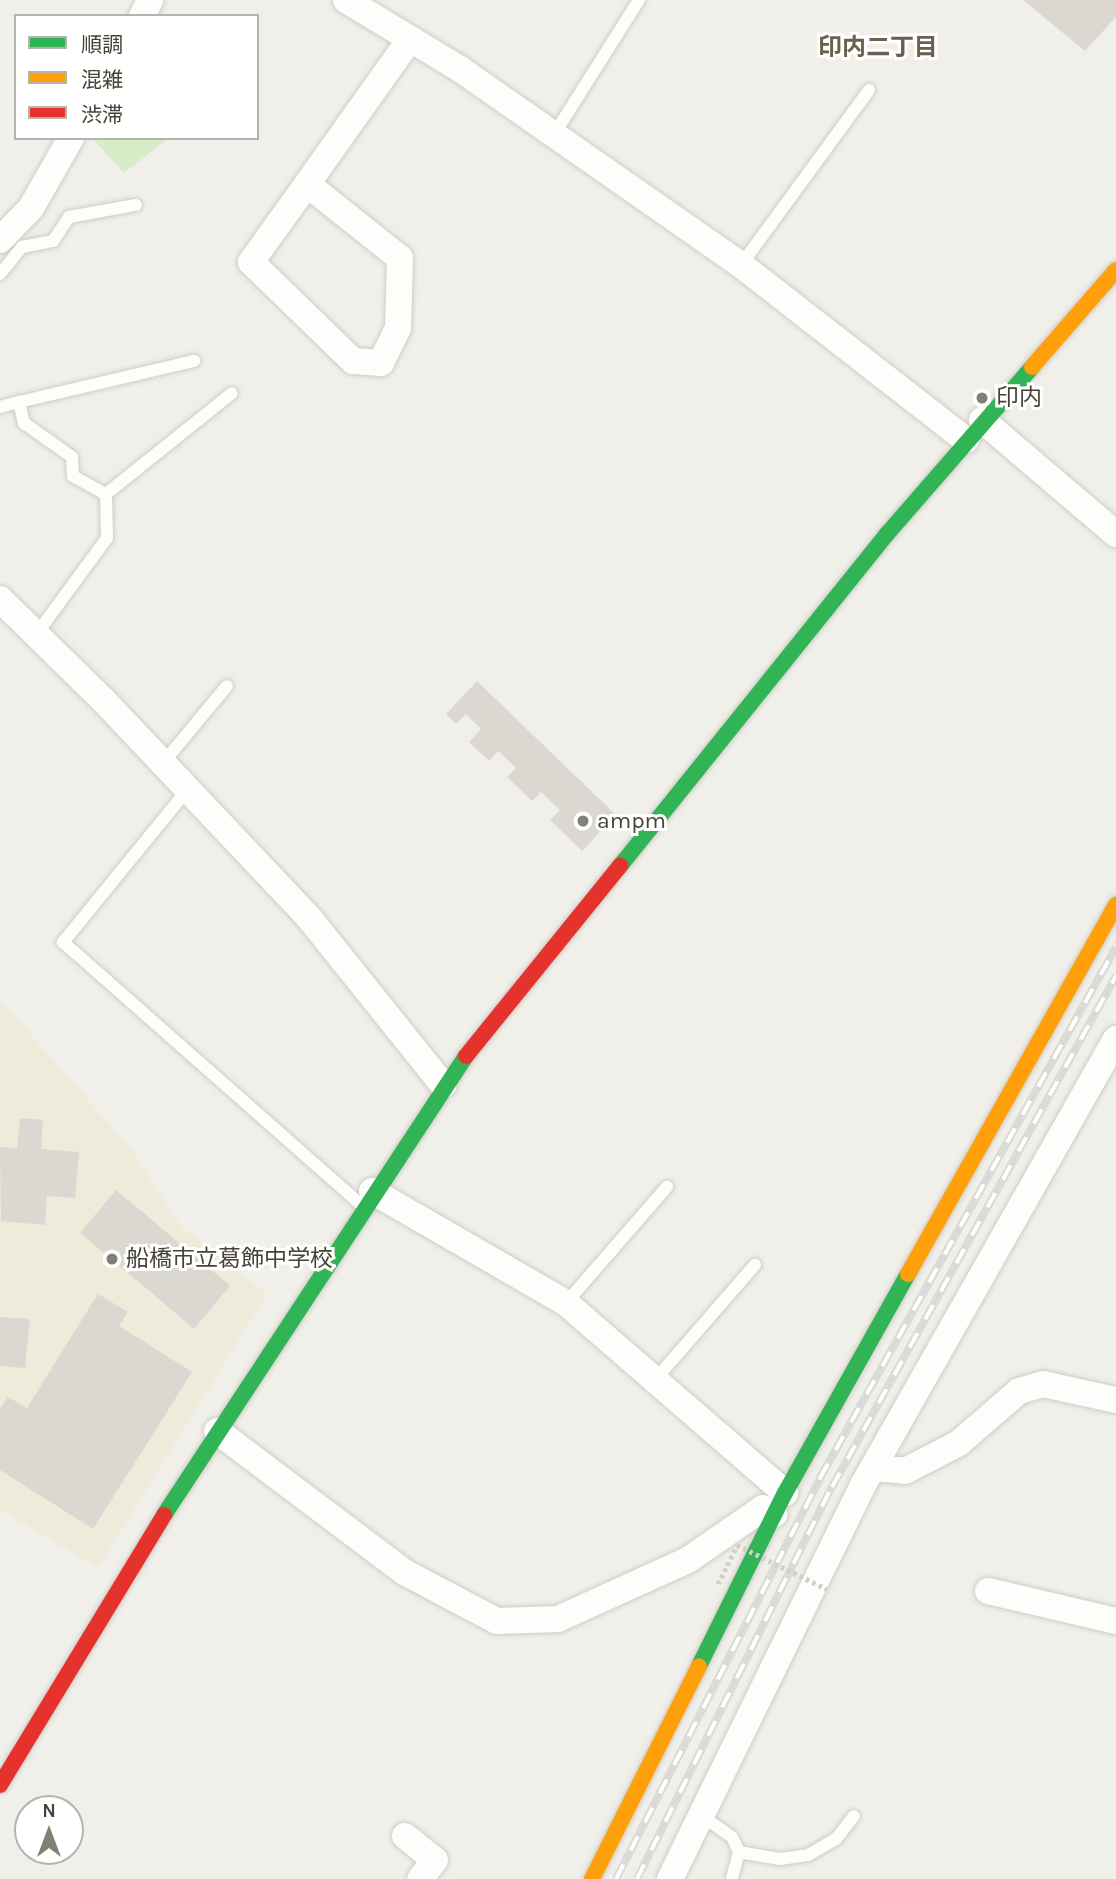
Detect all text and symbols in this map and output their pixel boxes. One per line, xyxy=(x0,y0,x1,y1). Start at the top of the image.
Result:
legend xyxy=(14,14,259,140)
text: 順調 xyxy=(81,33,123,57)
district label: 印内二丁目 xyxy=(818,34,938,62)
text: 混雑 xyxy=(81,68,123,92)
text: 渋滞 xyxy=(81,103,123,127)
place label: 印内 xyxy=(996,384,1042,412)
marker: 印内 xyxy=(974,390,990,406)
place label: ampm xyxy=(597,807,666,835)
marker: ampm xyxy=(575,813,591,829)
place label: 船橋市立葛飾中学校 xyxy=(126,1245,333,1273)
marker: 船橋市立葛飾中学校 xyxy=(104,1251,120,1267)
north arrow xyxy=(14,1795,84,1865)
text: N xyxy=(42,1800,56,1822)

